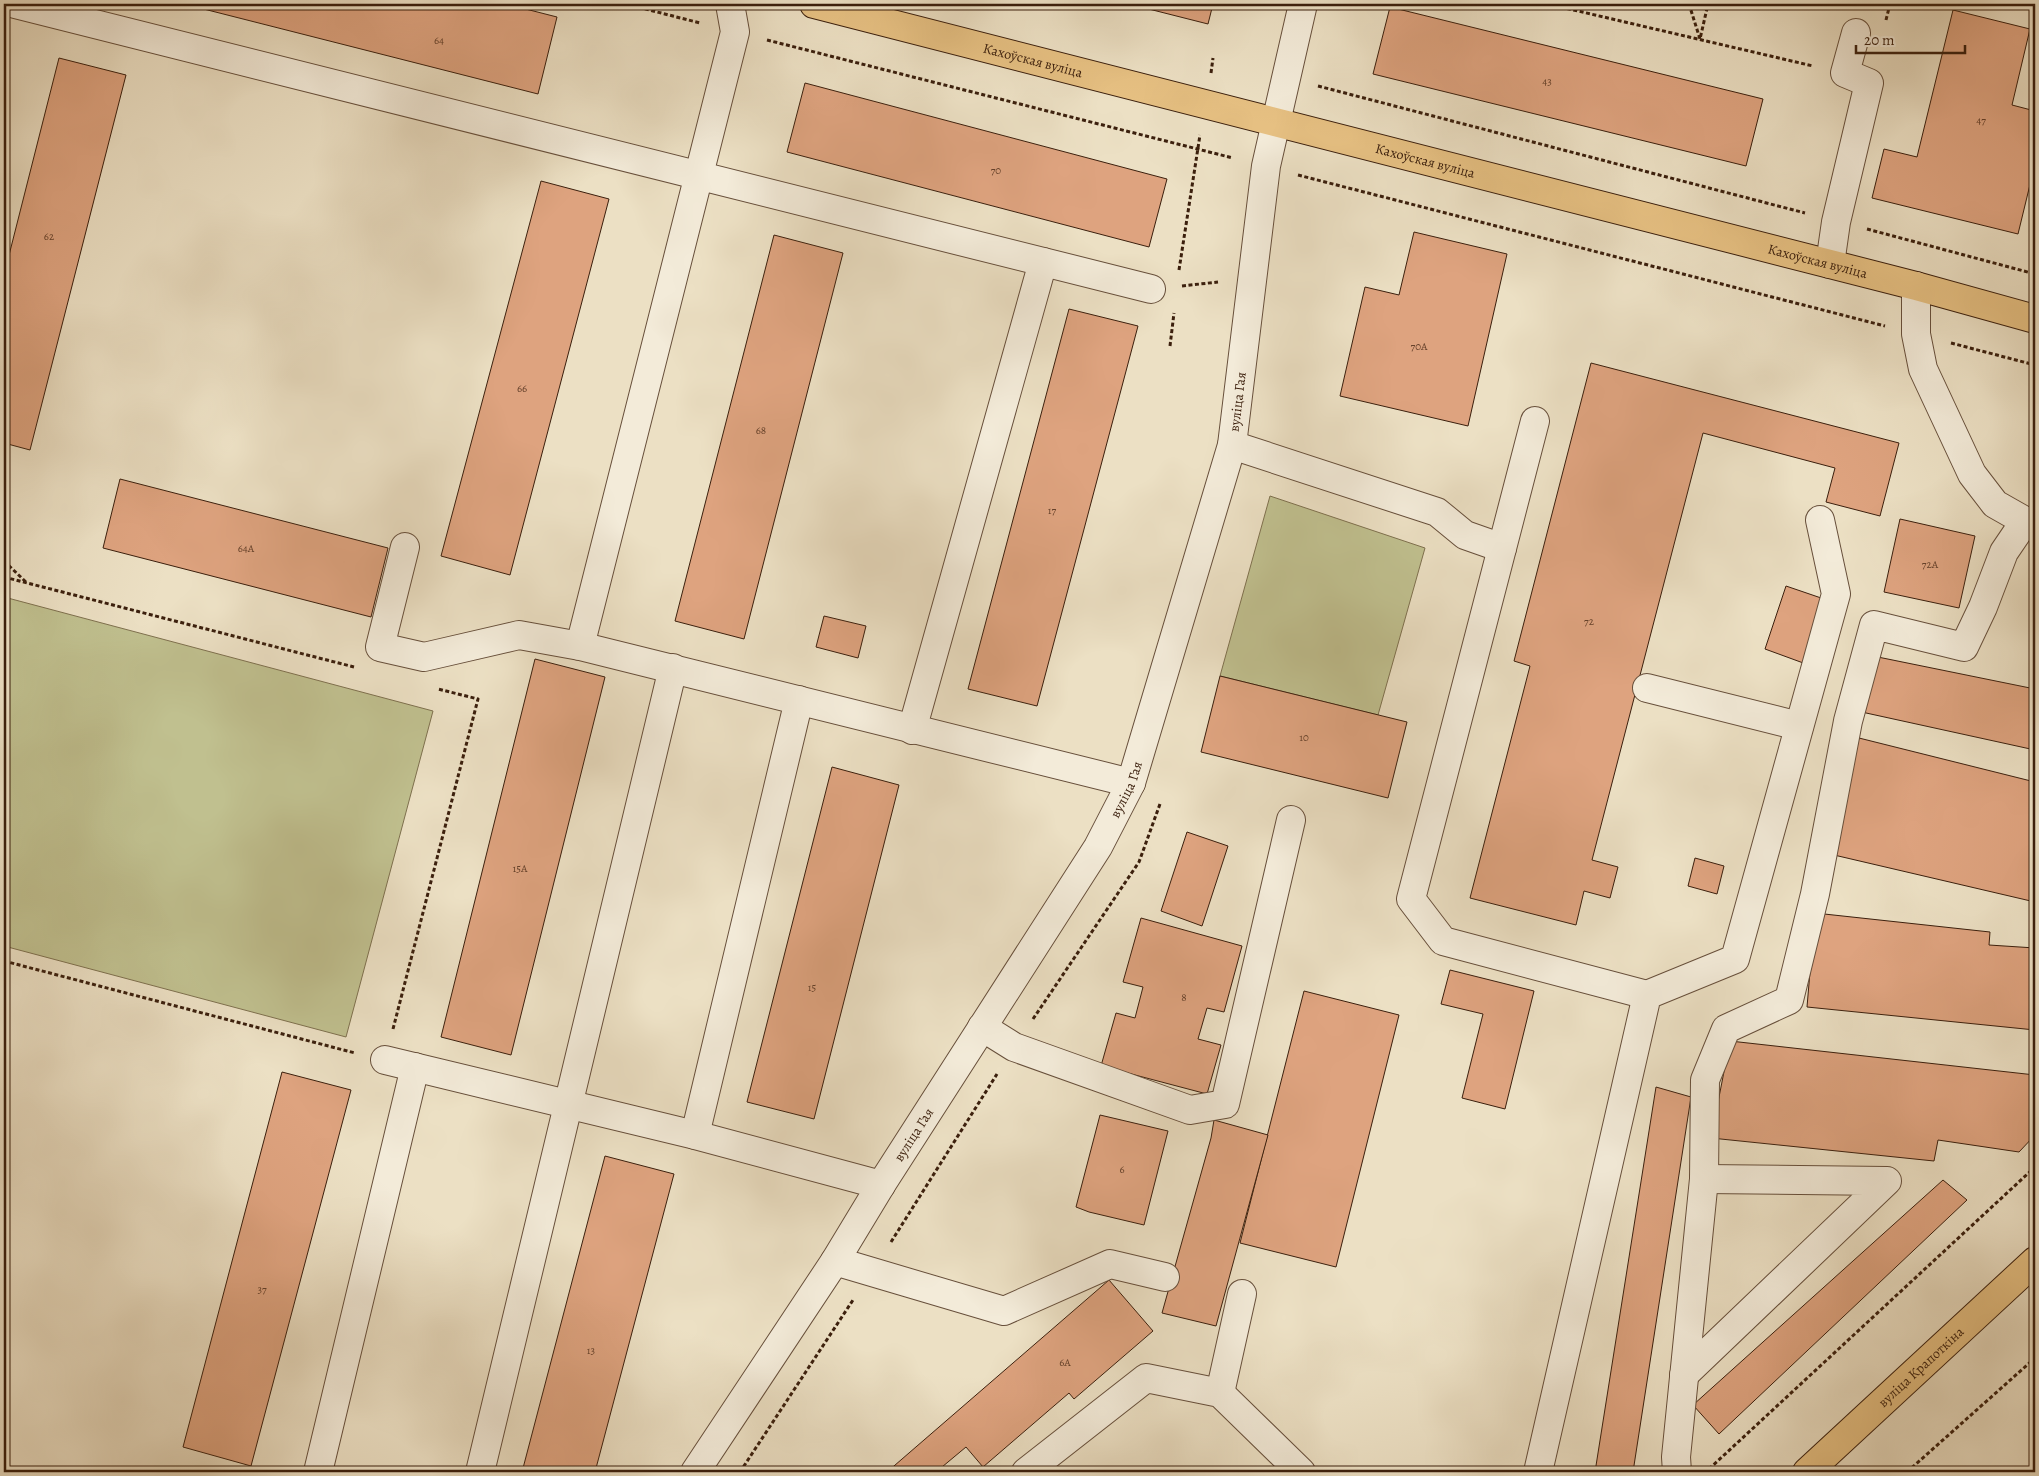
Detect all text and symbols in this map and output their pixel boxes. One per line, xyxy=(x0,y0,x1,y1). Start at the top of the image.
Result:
scale bar xyxy=(1856,22,1965,54)
text: 20 m xyxy=(1864,30,1895,50)
house number: 64 xyxy=(434,33,444,48)
street label: Кахоўская вуліца xyxy=(981,39,1085,83)
house number: 43 xyxy=(1542,74,1552,89)
house number: 47 xyxy=(1976,113,1986,128)
street label: Кахоўская вуліца xyxy=(1373,139,1478,183)
house number: 70 xyxy=(991,163,1001,178)
house number: 62 xyxy=(44,229,54,244)
street label: Кахоўская вуліца xyxy=(1766,239,1870,283)
house number: 70А xyxy=(1411,339,1428,354)
street label: вуліца Гая xyxy=(1225,371,1251,433)
house number: 66 xyxy=(517,381,527,396)
house number: 68 xyxy=(756,423,766,438)
house number: 17 xyxy=(1048,503,1057,518)
house number: 64А xyxy=(238,541,255,556)
house number: 72А xyxy=(1922,557,1939,572)
house number: 72 xyxy=(1584,614,1594,629)
house number: 10 xyxy=(1299,730,1309,745)
street label: вуліца Гая xyxy=(1106,759,1147,821)
house number: 15А xyxy=(513,861,528,876)
house number: 15 xyxy=(808,980,817,995)
house number: 8 xyxy=(1181,990,1187,1005)
street label: вуліца Гая xyxy=(890,1104,938,1165)
house number: 6 xyxy=(1119,1162,1125,1177)
house number: 37 xyxy=(257,1282,267,1297)
street label: вуліца Крапоткіна xyxy=(1874,1322,1969,1412)
house number: 13 xyxy=(587,1343,595,1358)
house number: 6А xyxy=(1059,1355,1071,1370)

